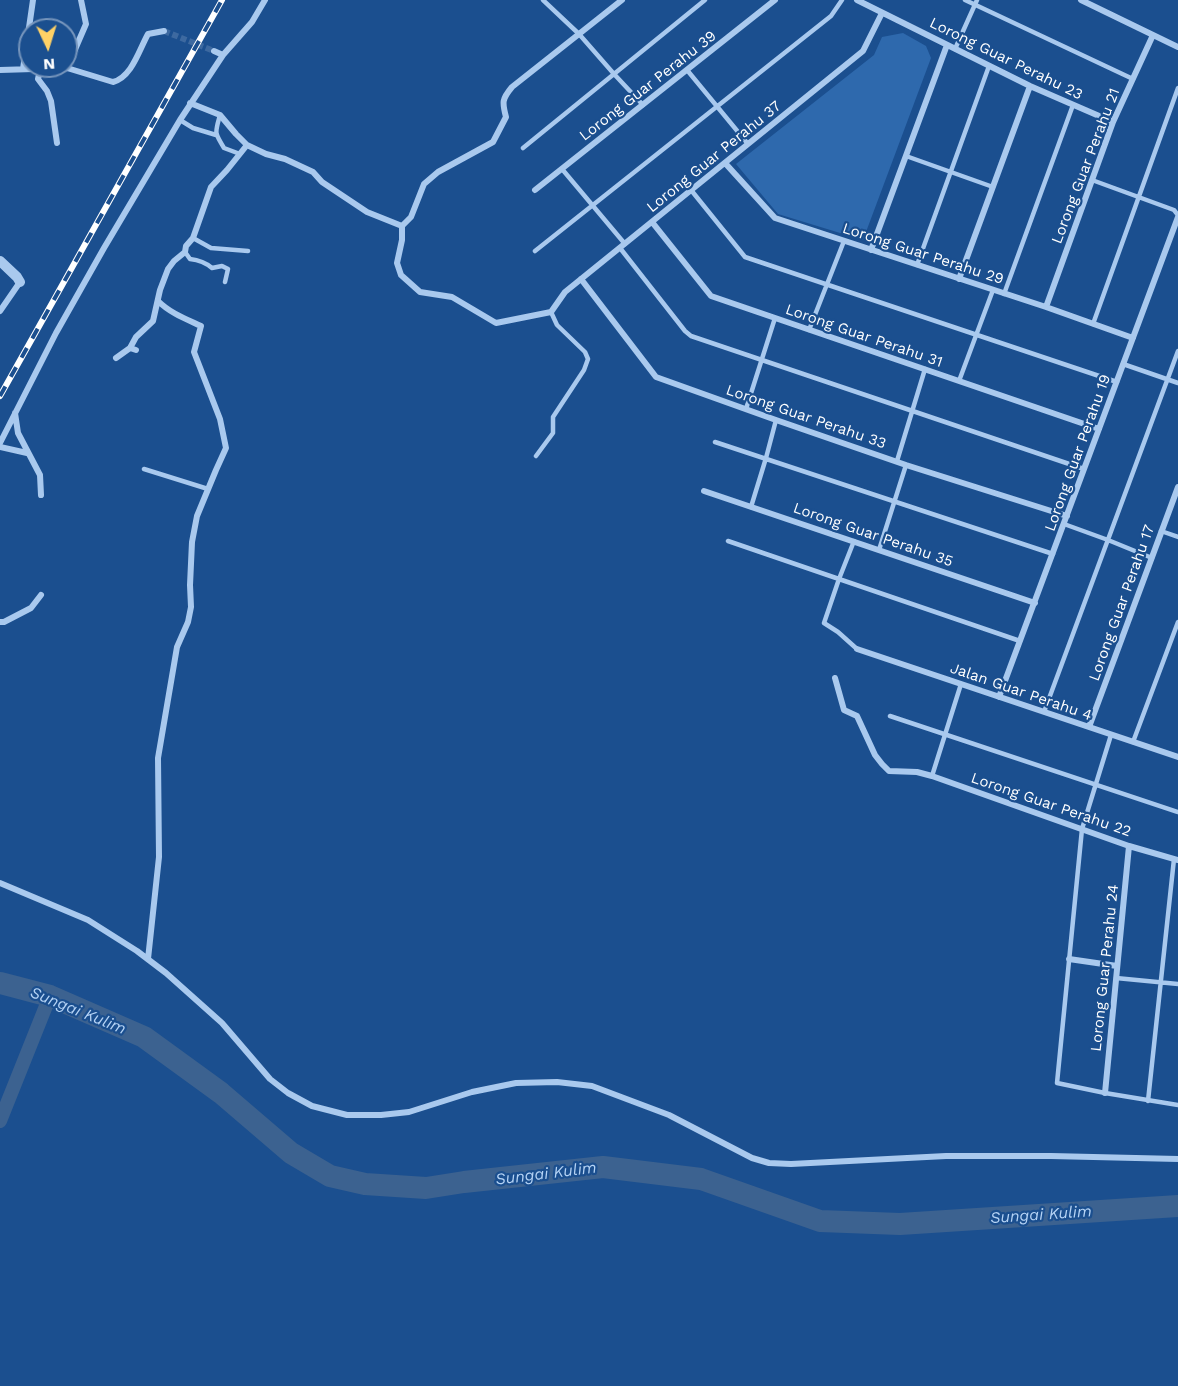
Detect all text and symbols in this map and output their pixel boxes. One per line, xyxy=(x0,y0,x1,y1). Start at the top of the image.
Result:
street label: Lorong Guar Perahu 23 xyxy=(927,14,1085,104)
north arrow xyxy=(18,18,78,78)
street label: Lorong Guar Perahu 39 xyxy=(576,27,720,145)
text: N xyxy=(43,55,56,74)
street label: Lorong Guar Perahu 21 xyxy=(1048,86,1124,246)
street label: Lorong Guar Perahu 37 xyxy=(643,97,785,217)
street label: Lorong Guar Perahu 29 xyxy=(840,219,1006,289)
street label: Lorong Guar Perahu 31 xyxy=(783,301,945,371)
street label: Lorong Guar Perahu 19 xyxy=(1041,372,1115,534)
street label: Lorong Guar Perahu 33 xyxy=(724,381,888,453)
street label: Lorong Guar Perahu 35 xyxy=(791,499,955,571)
street label: Lorong Guar Perahu 17 xyxy=(1085,522,1159,684)
street label: Jalan Guar Perahu 4 xyxy=(948,659,1094,725)
street label: Lorong Guar Perahu 22 xyxy=(969,769,1133,841)
street label: Lorong Guar Perahu 24 xyxy=(1087,884,1123,1052)
water label: Sungai Kulim xyxy=(27,983,129,1039)
water label: Sungai Kulim xyxy=(494,1158,598,1190)
water label: Sungai Kulim xyxy=(990,1202,1092,1228)

